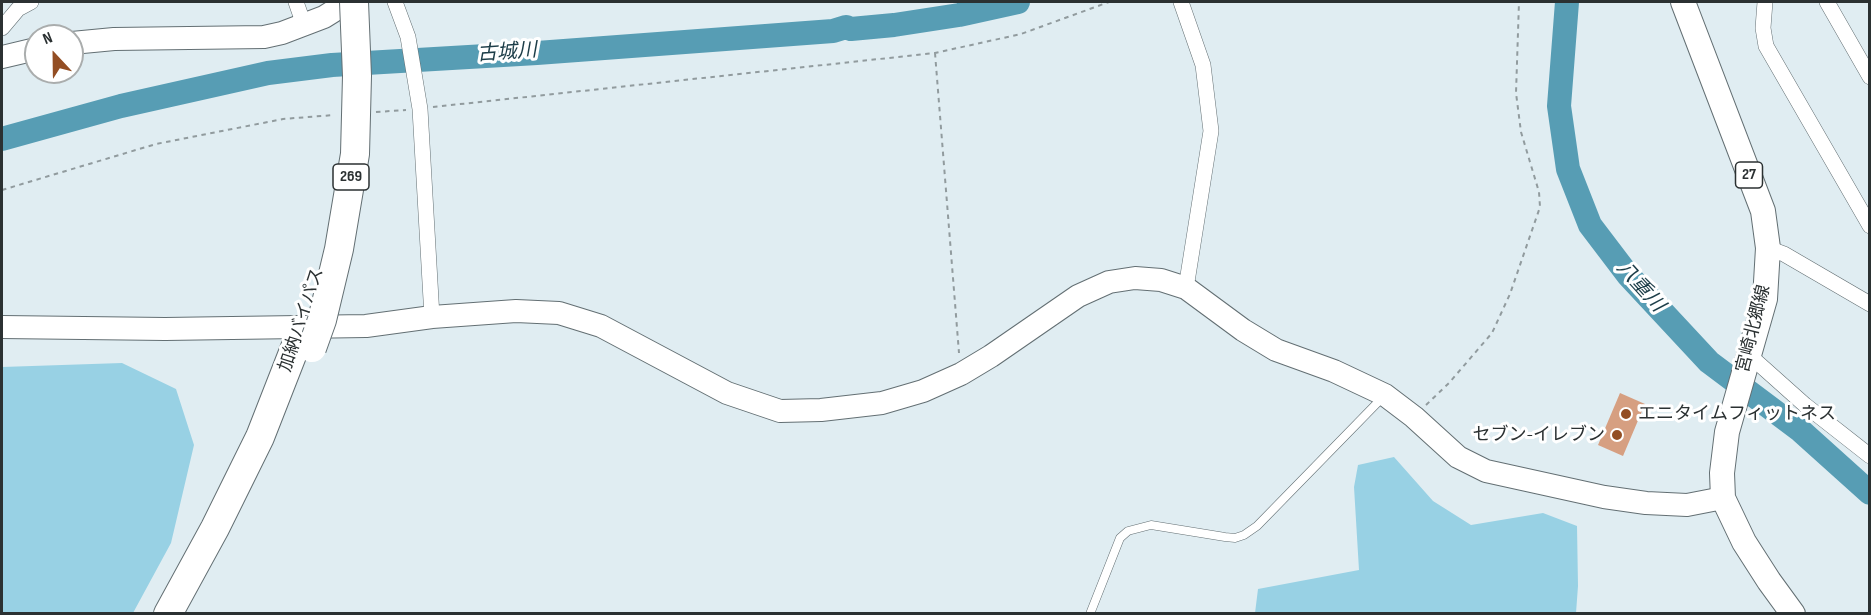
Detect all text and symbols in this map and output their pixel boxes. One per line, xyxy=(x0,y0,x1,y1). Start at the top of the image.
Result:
north arrow xyxy=(24,24,84,84)
text: N xyxy=(40,28,55,49)
water label: 古城川 xyxy=(476,39,538,67)
road number: 27 xyxy=(1736,162,1762,188)
road number: 269 xyxy=(333,164,369,190)
water label: 八重川 xyxy=(1611,257,1669,317)
street label: 加納バイパス xyxy=(275,265,329,375)
street label: 宮崎北郷線 xyxy=(1733,283,1775,375)
place label: エニタイムフィットネス xyxy=(1638,403,1836,425)
marker: エニタイムフィットネス xyxy=(1619,407,1633,421)
place label: セブン-イレブン xyxy=(1472,424,1605,446)
marker: セブン-イレブン xyxy=(1610,428,1624,442)

